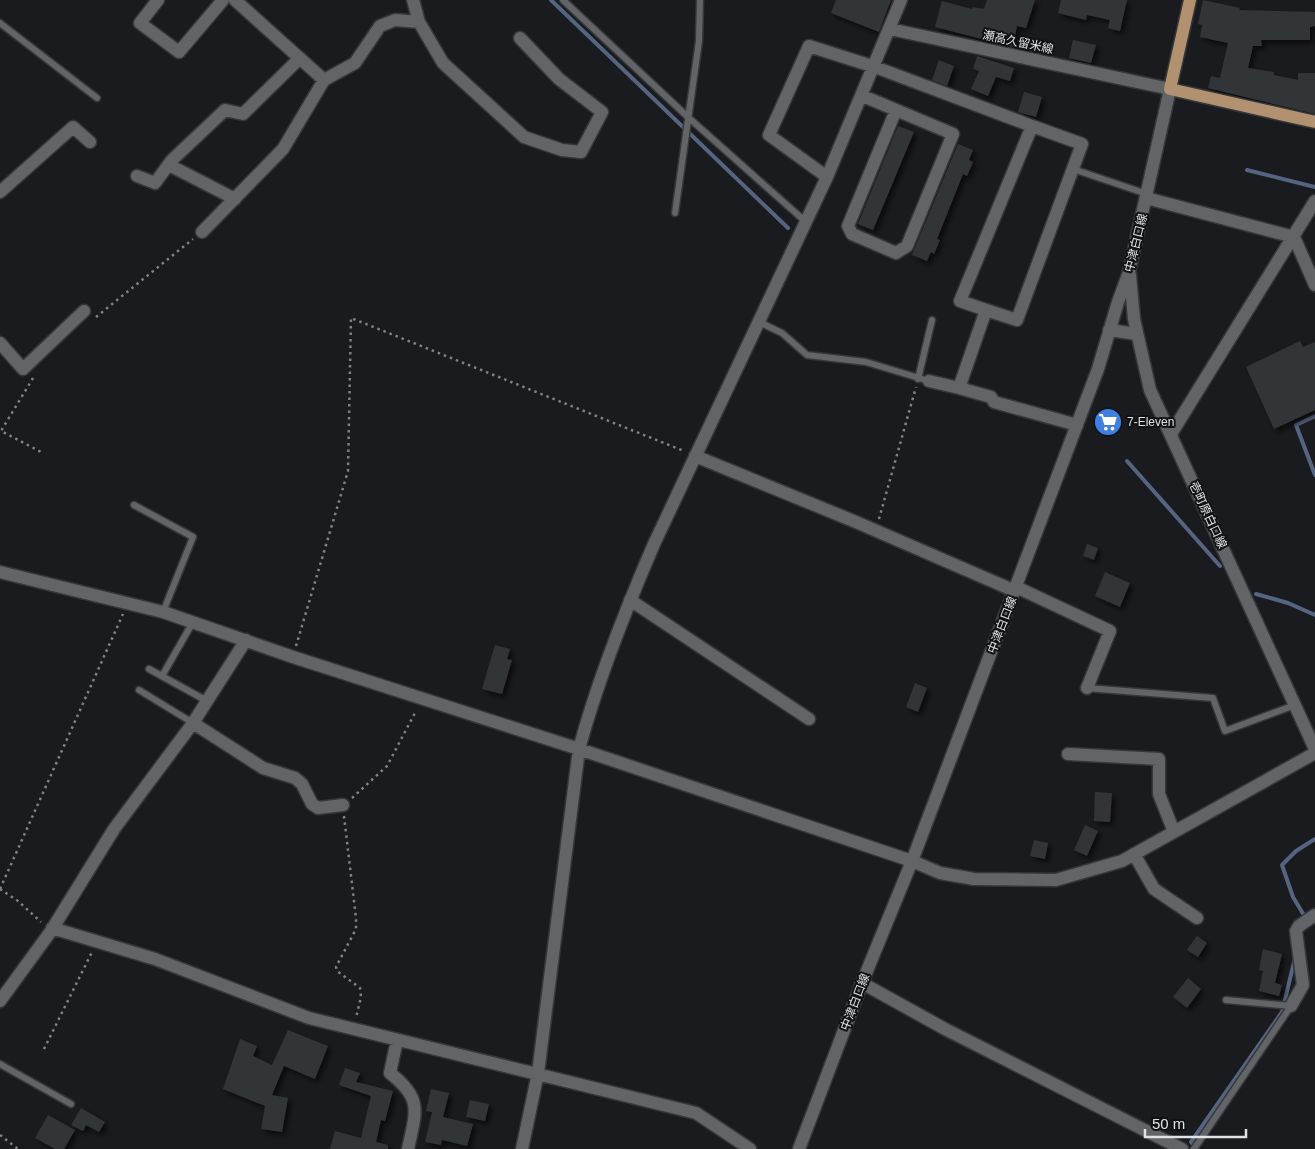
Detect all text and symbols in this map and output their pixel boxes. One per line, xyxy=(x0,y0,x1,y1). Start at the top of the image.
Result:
street label: 瀬高久留米線 xyxy=(981,28,1055,56)
street label: 中津白口線 xyxy=(1122,212,1150,274)
supermarket icon: 7-Eleven xyxy=(1093,407,1123,437)
place label: 7-Eleven xyxy=(1127,415,1174,429)
street label: 壱町原白口線 xyxy=(1186,479,1230,551)
street label: 中津白口線 xyxy=(985,594,1019,656)
street label: 中津白口線 xyxy=(838,971,872,1033)
scale bar xyxy=(1145,1106,1246,1138)
text: 50 m xyxy=(1152,1115,1185,1132)

